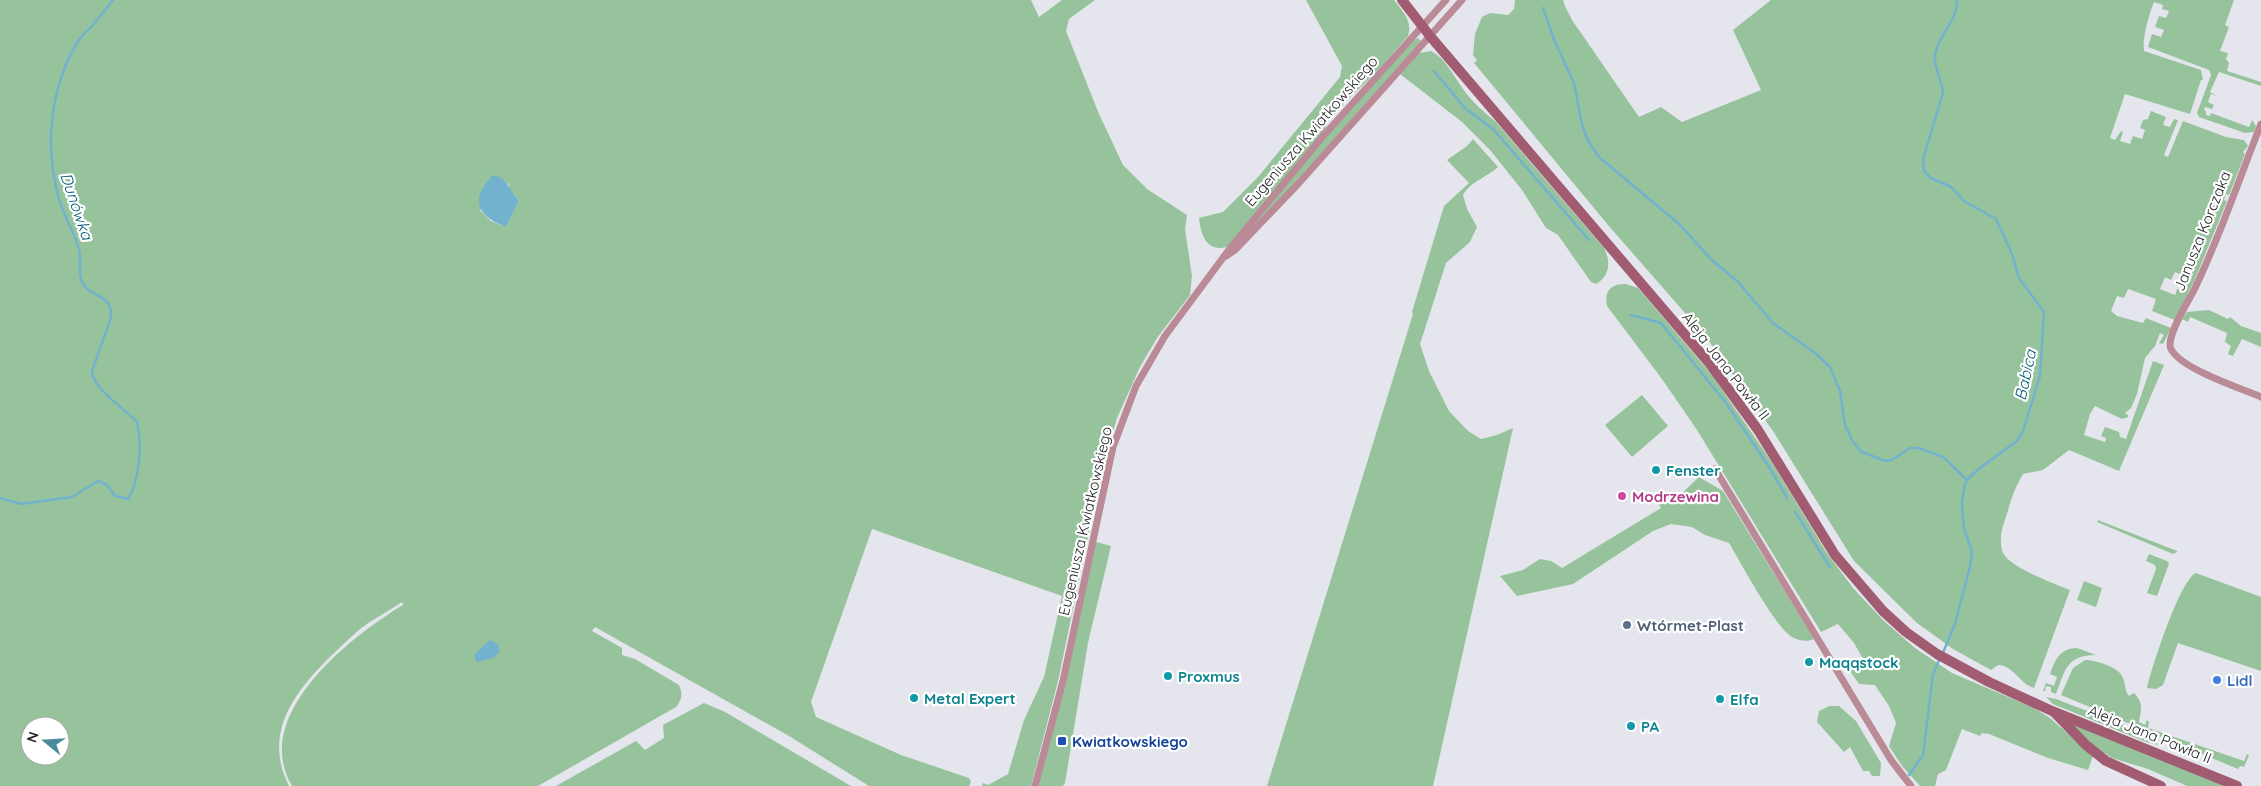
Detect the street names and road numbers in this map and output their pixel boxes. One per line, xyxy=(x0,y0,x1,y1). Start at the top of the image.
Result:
street label: Eugeniusza Kwiatkowskiego xyxy=(1240,52,1382,210)
street label: Janusza Korczaka xyxy=(2169,168,2235,294)
street label: Aleja Jana Pawła II xyxy=(1678,308,1774,424)
street label: Eugeniusza Kwiatkowskiego xyxy=(1054,425,1116,617)
street label: Aleja Jana Pawła II xyxy=(2085,701,2215,767)

